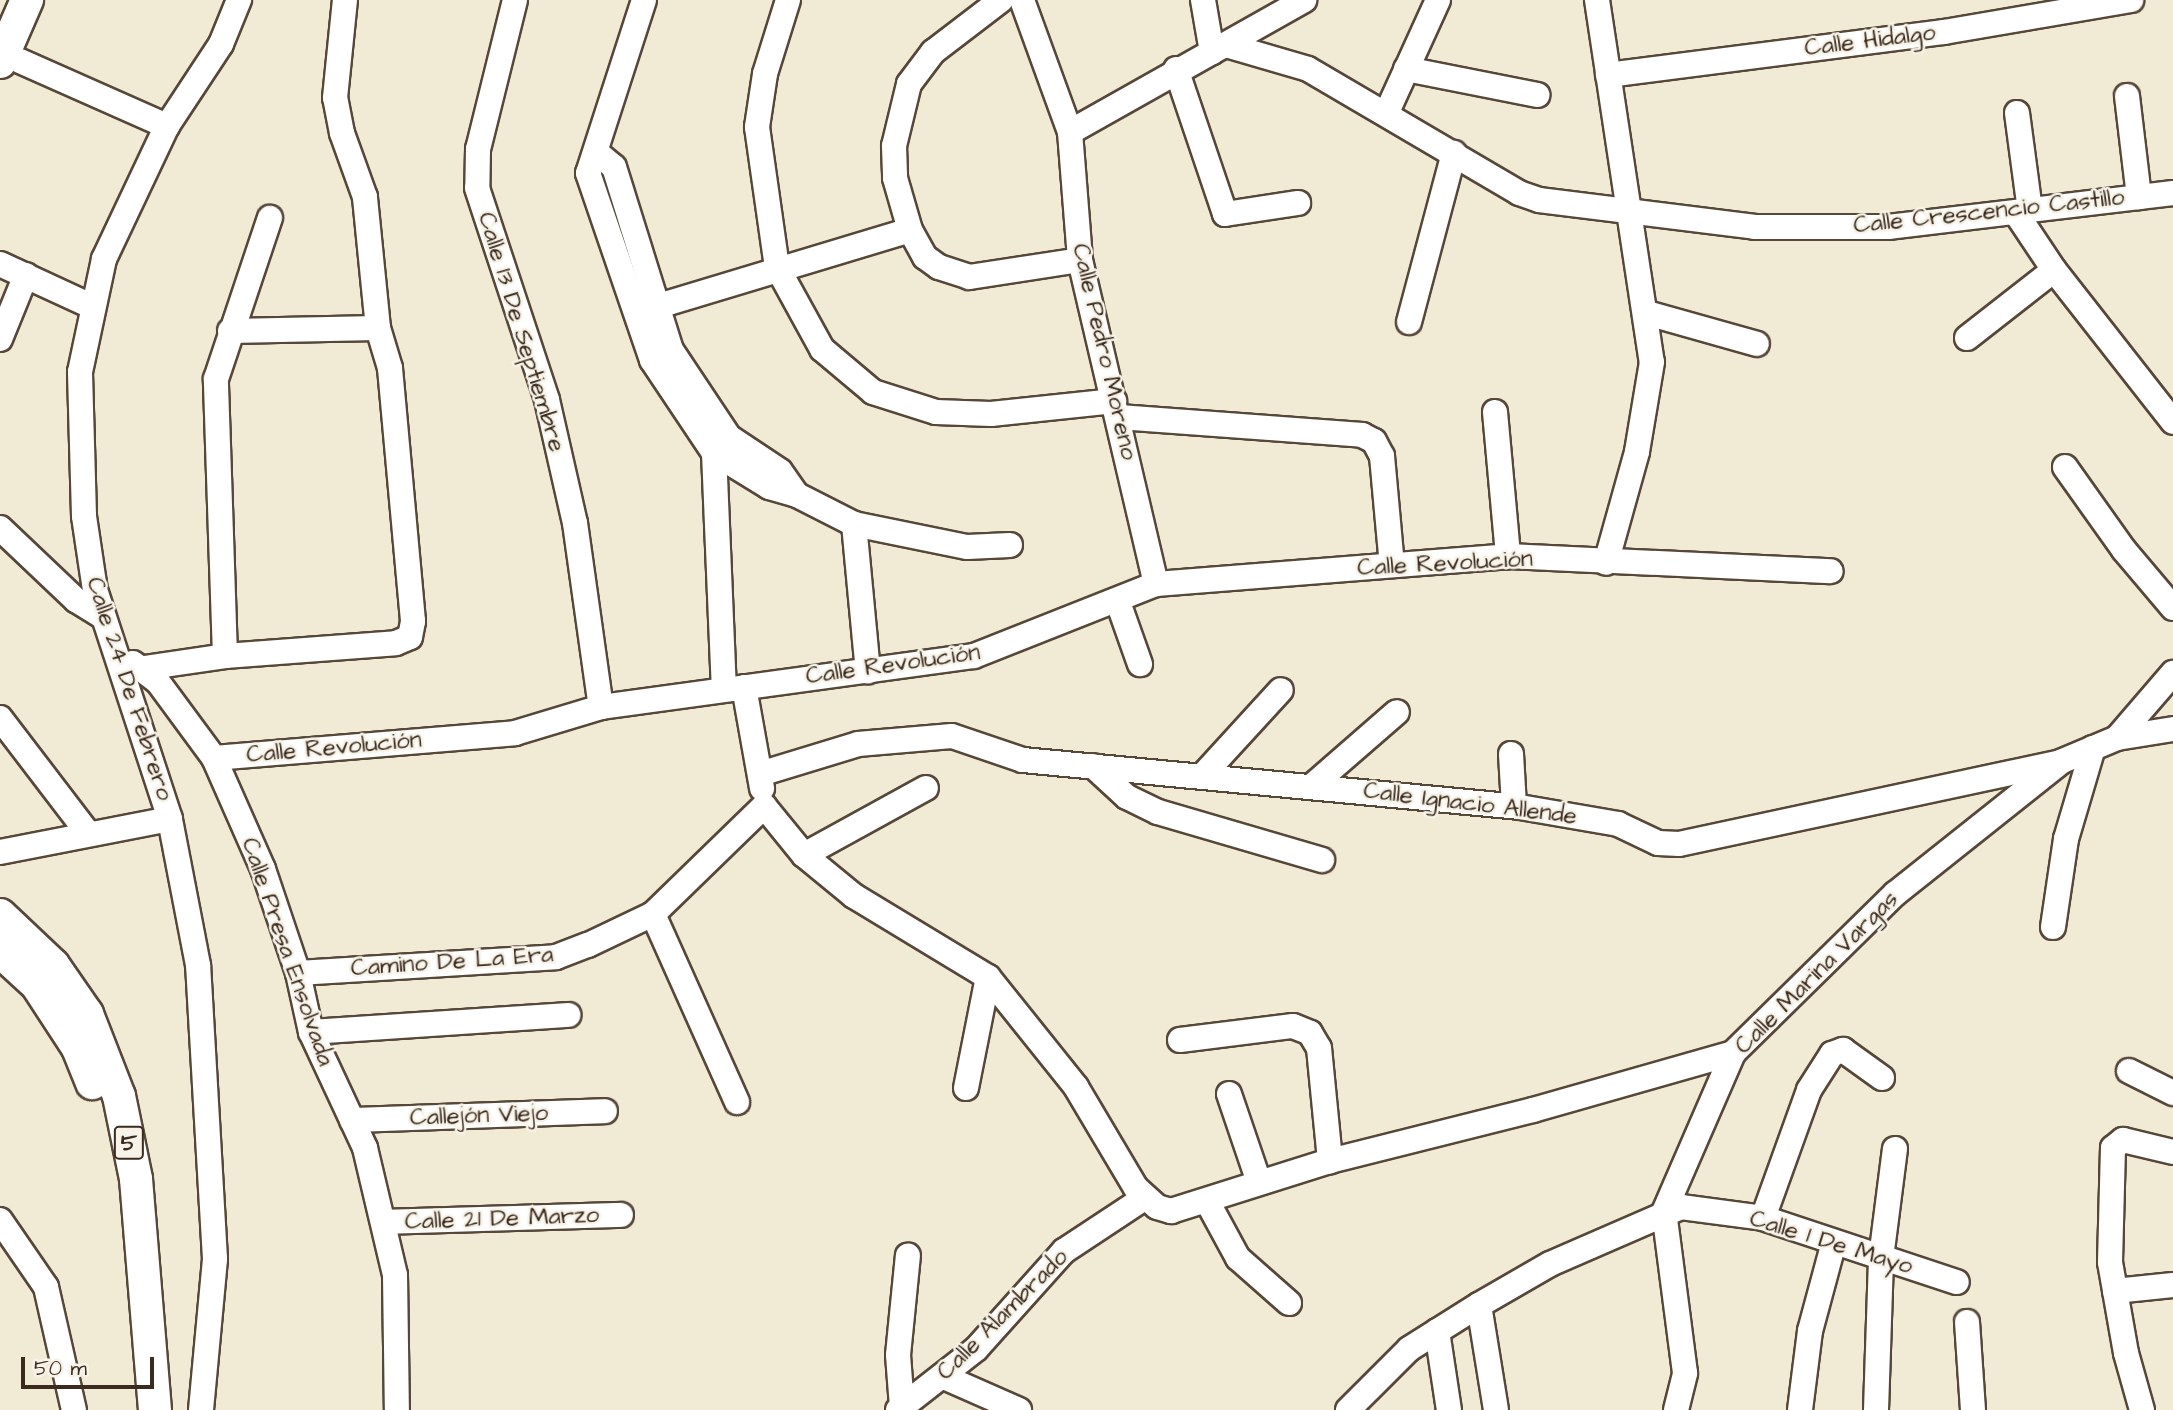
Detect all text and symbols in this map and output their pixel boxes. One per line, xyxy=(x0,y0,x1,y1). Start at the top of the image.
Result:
street label: Calle Hidalgo xyxy=(1803,19,1937,63)
street label: Calle Crescencio Castillo xyxy=(1852,183,2126,241)
street label: Calle 13 De Septiembre xyxy=(471,209,571,455)
street label: Calle Pedro Moreno xyxy=(1065,241,1143,463)
street label: Calle Revolución xyxy=(1357,545,1533,583)
street label: Calle 24 De Febrero xyxy=(79,574,179,804)
street label: Calle Revolución xyxy=(804,639,982,691)
street label: Calle Revolución xyxy=(245,726,423,770)
street label: Calle Ignacio Allende xyxy=(1362,777,1578,831)
street label: Calle Presa Ensolvada xyxy=(234,834,340,1070)
street label: Calle Marina Vargas xyxy=(1729,885,1905,1061)
street label: Camino De La Era xyxy=(350,941,554,983)
street label: Callejón Viejo xyxy=(409,1099,549,1133)
road number: 5 xyxy=(113,1124,145,1162)
street label: Calle 21 De Marzo xyxy=(404,1201,600,1237)
street label: Calle 1 De Mayo xyxy=(1746,1205,1916,1281)
street label: Calle Alambrado xyxy=(931,1243,1075,1387)
scale bar xyxy=(24,1344,158,1388)
text: 50 m xyxy=(34,1354,87,1383)

